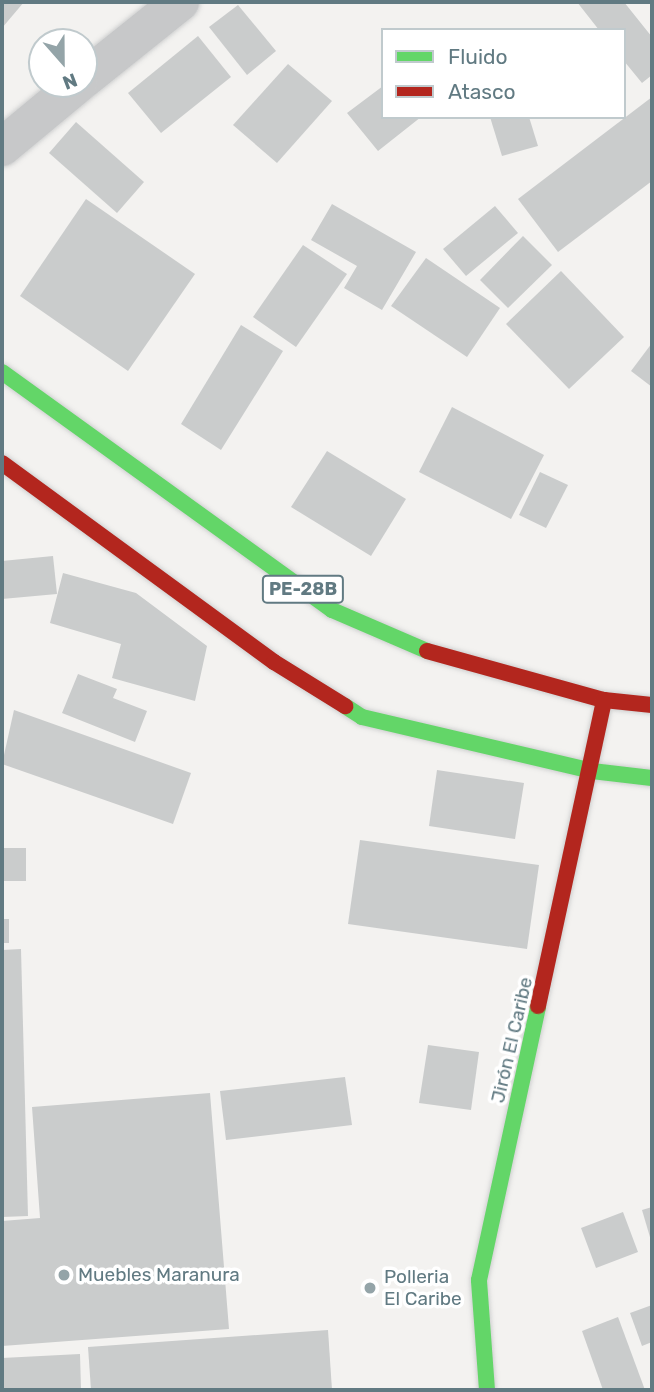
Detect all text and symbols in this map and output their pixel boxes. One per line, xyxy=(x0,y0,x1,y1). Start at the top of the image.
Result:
north arrow xyxy=(28,28,98,98)
legend xyxy=(381,28,626,119)
text: Fluido xyxy=(448,44,508,69)
text: N xyxy=(59,68,80,94)
text: Atasco xyxy=(448,79,516,104)
road number: PE-28B xyxy=(261,574,345,604)
street label: Jirón El Caribe xyxy=(486,975,538,1105)
place label: Muebles Maranura xyxy=(78,1264,240,1286)
place label: Polleria El Caribe xyxy=(384,1266,462,1310)
marker: Muebles Maranura xyxy=(56,1267,72,1283)
marker: Polleria El Caribe xyxy=(362,1280,378,1296)

